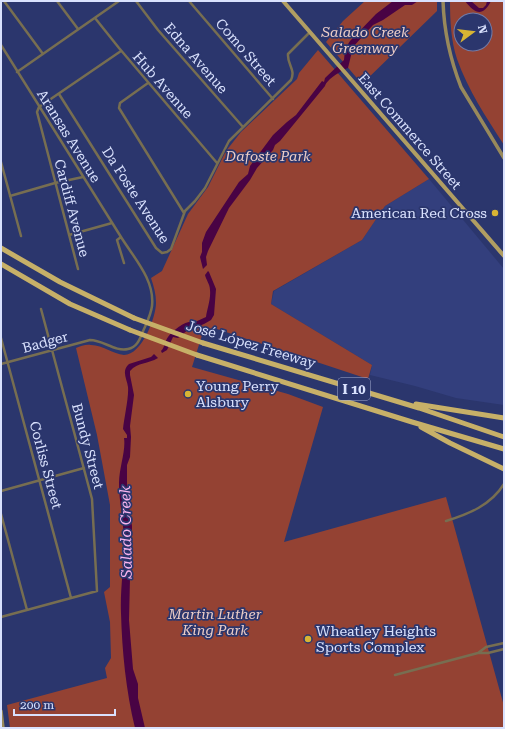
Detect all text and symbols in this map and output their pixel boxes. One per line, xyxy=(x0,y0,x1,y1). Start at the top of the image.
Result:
north arrow xyxy=(453,12,493,52)
street label: Como Street xyxy=(212,15,280,89)
street label: Edna Avenue xyxy=(161,19,231,97)
park label: Salado Creek Greenway xyxy=(320,24,409,56)
text: N xyxy=(475,24,490,36)
street label: Hub Avenue xyxy=(130,48,196,122)
street label: East Commerce Street xyxy=(355,70,465,192)
street label: Aransas Avenue xyxy=(34,87,104,186)
street label: Da Foste Avenue xyxy=(99,144,173,246)
park label: Dafoste Park xyxy=(224,148,311,164)
street label: Cardiff Avenue xyxy=(51,157,93,259)
place label: American Red Cross xyxy=(351,205,487,221)
marker: American Red Cross xyxy=(490,208,500,218)
street label: José López Freeway xyxy=(184,317,318,372)
street label: Badger xyxy=(20,328,70,356)
place label: Young Perry Alsbury xyxy=(196,378,280,410)
road number: I 10 xyxy=(338,378,370,400)
marker: Young Perry Alsbury xyxy=(183,389,193,399)
street label: Bundy Street xyxy=(69,401,107,491)
street label: Corliss Street xyxy=(27,419,65,511)
water label: Salado Creek xyxy=(116,484,136,580)
park label: Martin Luther King Park xyxy=(167,606,262,638)
place label: Wheatley Heights Sports Complex xyxy=(316,623,436,655)
marker: Wheatley Heights Sports Complex xyxy=(303,634,313,644)
scale bar xyxy=(14,691,115,717)
text: 200 m xyxy=(20,698,54,712)

